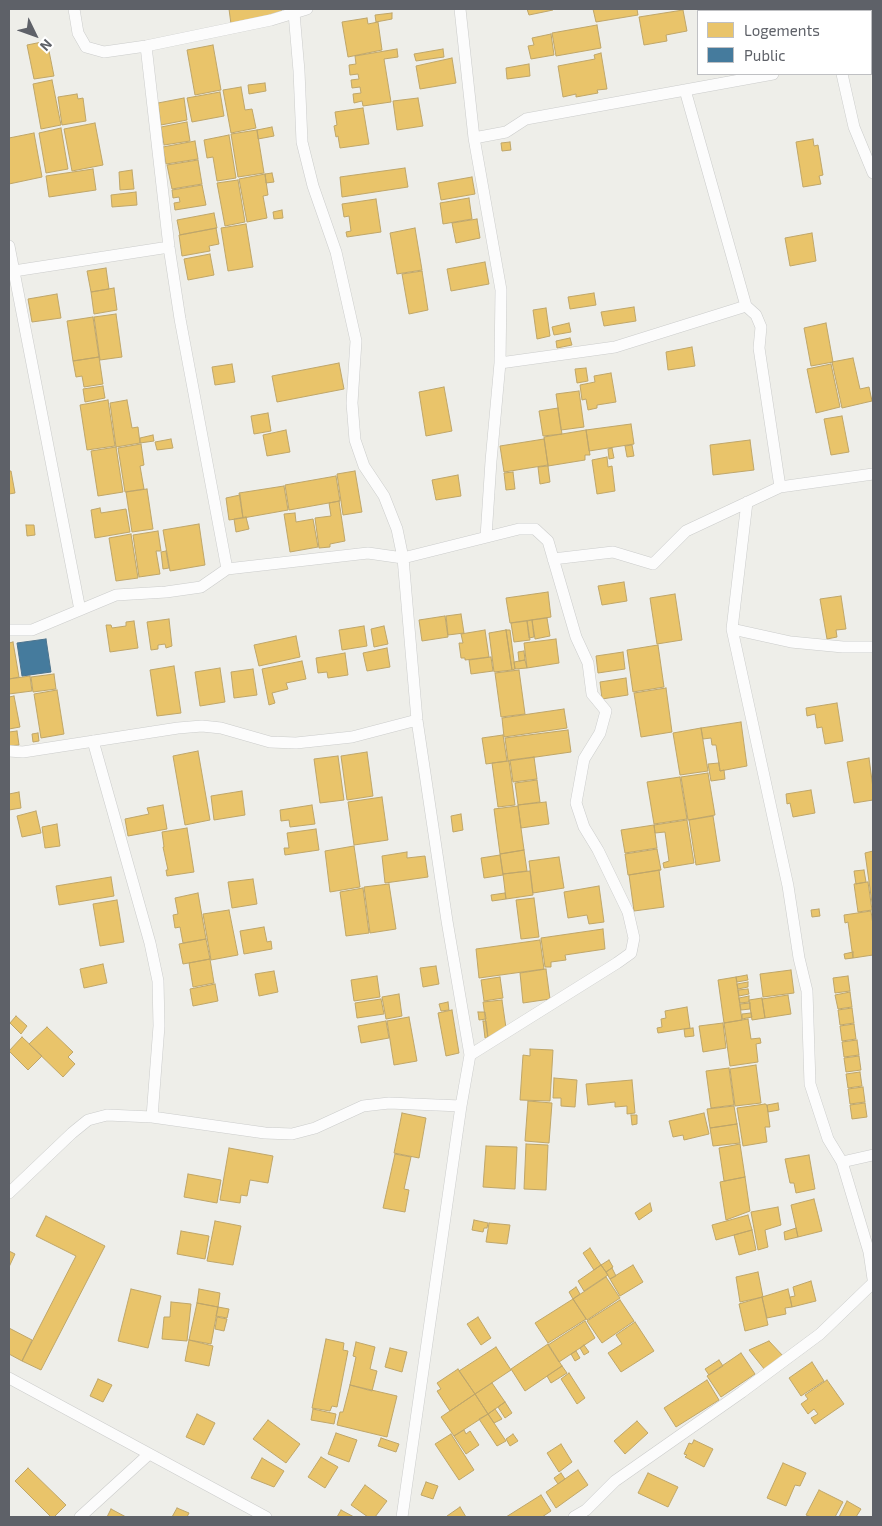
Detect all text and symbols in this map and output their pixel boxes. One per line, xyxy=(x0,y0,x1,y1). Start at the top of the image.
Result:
north arrow xyxy=(10,10,60,60)
legend xyxy=(697,10,872,75)
text: Logements xyxy=(744,21,820,39)
text: N xyxy=(37,36,56,55)
text: Public xyxy=(744,46,785,64)

